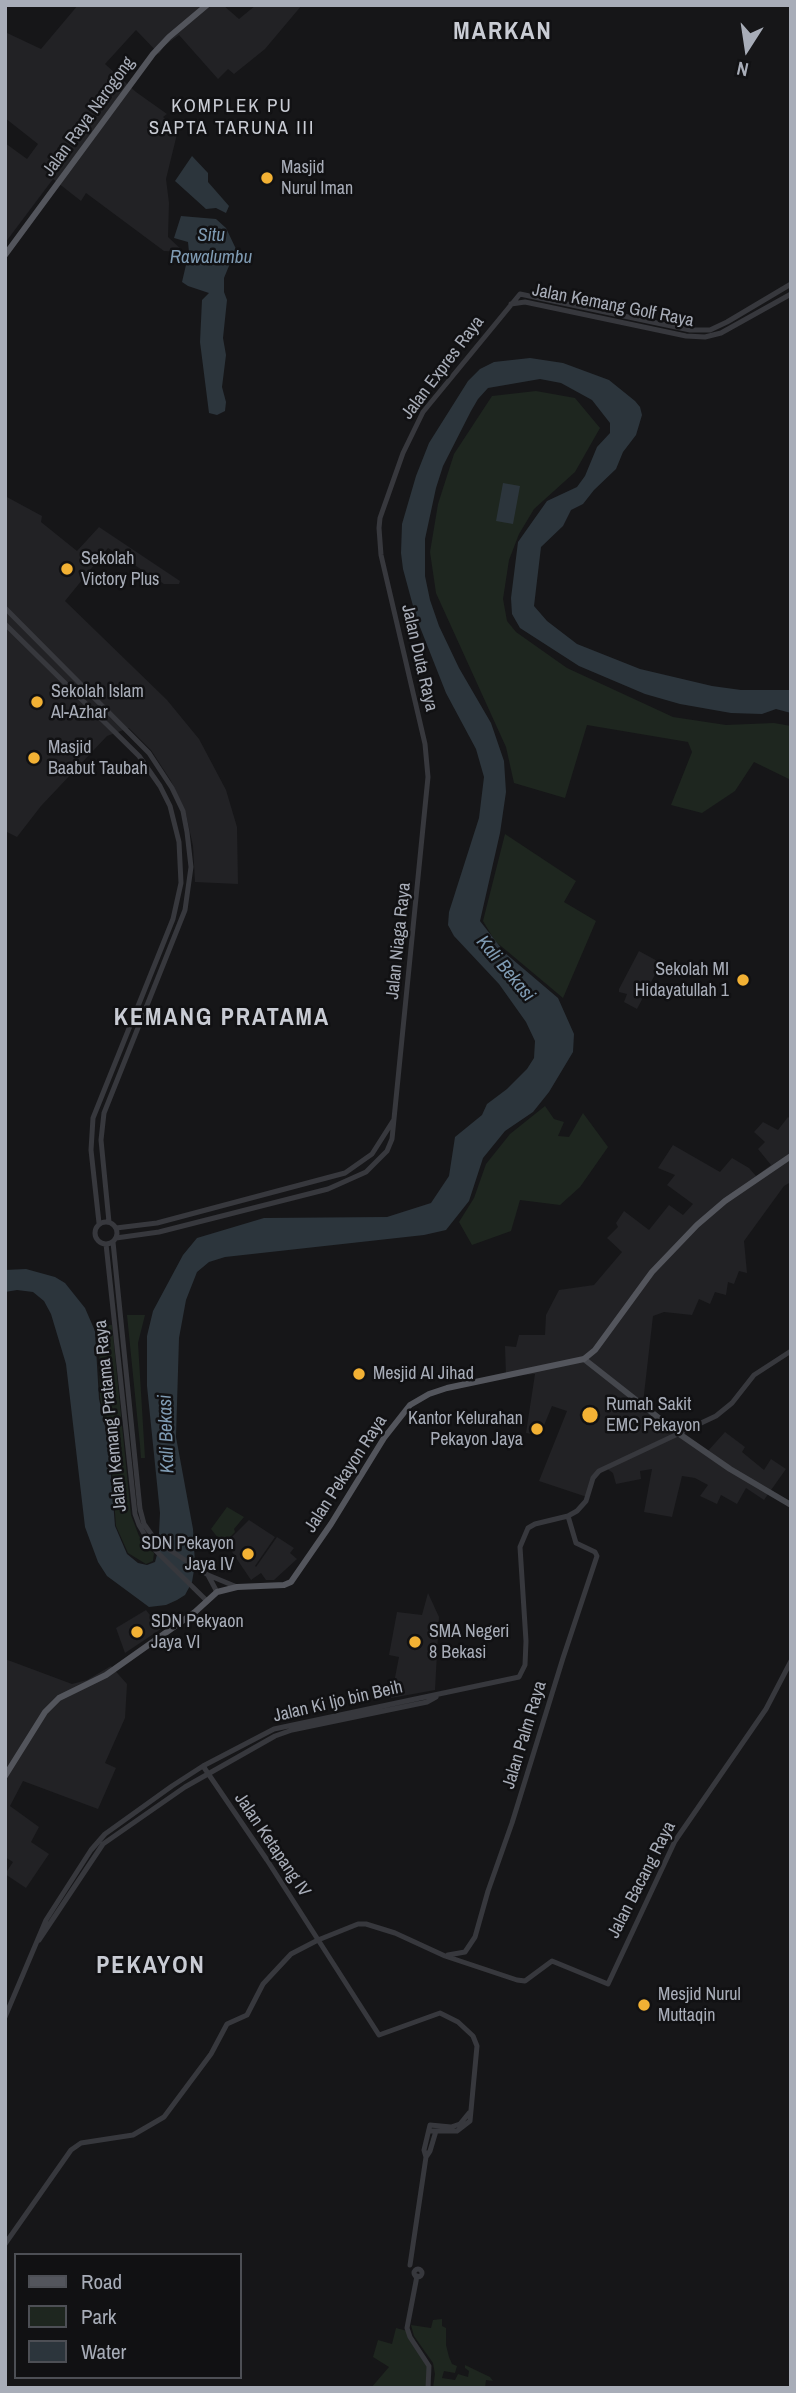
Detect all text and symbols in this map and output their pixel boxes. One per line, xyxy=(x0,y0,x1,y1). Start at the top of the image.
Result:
north arrow xyxy=(712,14,782,84)
district label: MARKAN xyxy=(454,19,552,47)
street label: Jalan Raya Narogong xyxy=(38,53,140,181)
text: N xyxy=(734,56,751,83)
district label: KOMPLEK PU SAPTA TARUNA III xyxy=(151,96,313,140)
place label: Masjid Nurul Iman xyxy=(281,157,353,200)
marker: Masjid Nurul Iman xyxy=(259,170,275,186)
water label: Situ Rawalumbu xyxy=(170,225,252,269)
street label: Jalan Kemang Golf Raya xyxy=(530,280,696,332)
street label: Jalan Expres Raya xyxy=(397,312,489,424)
place label: Sekolah Victory Plus xyxy=(81,548,159,590)
marker: Sekolah Victory Plus xyxy=(59,561,75,577)
street label: Jalan Duta Raya xyxy=(396,602,442,714)
place label: Sekolah Islam Al-Azhar xyxy=(51,681,144,724)
marker: Sekolah Islam Al-Azhar xyxy=(29,694,45,710)
place label: Masjid Baabut Taubah xyxy=(48,737,148,780)
marker: Masjid Baabut Taubah xyxy=(26,750,42,766)
street label: Jalan Niaga Raya xyxy=(382,882,416,1000)
water label: Kali Bekasi xyxy=(471,931,539,1007)
place label: Sekolah MI Hidayatullah 1 xyxy=(635,959,729,1002)
marker: Sekolah MI Hidayatullah 1 xyxy=(735,972,751,988)
district label: KEMANG PRATAMA xyxy=(116,1005,328,1033)
street label: Jalan Kemang Pratama Raya xyxy=(90,1319,132,1513)
place label: Mesjid Al Jihad xyxy=(373,1363,474,1385)
marker: Mesjid Al Jihad xyxy=(351,1366,367,1382)
water label: Kali Bekasi xyxy=(154,1394,180,1474)
place label: Rumah Sakit EMC Pekayon xyxy=(606,1394,700,1436)
marker: Rumah Sakit EMC Pekayon xyxy=(580,1405,600,1425)
place label: Kantor Kelurahan Pekayon Jaya xyxy=(408,1408,523,1450)
street label: Jalan Pekayon Raya xyxy=(300,1411,392,1537)
marker: Kantor Kelurahan Pekayon Jaya xyxy=(529,1421,545,1437)
place label: SDN Pekayon Jaya IV xyxy=(141,1533,234,1576)
marker: SDN Pekayon Jaya IV xyxy=(240,1546,256,1562)
place label: SDN Pekyaon Jaya VI xyxy=(151,1611,244,1654)
place label: SMA Negeri 8 Bekasi xyxy=(429,1621,509,1664)
marker: SDN Pekyaon Jaya VI xyxy=(129,1624,145,1640)
marker: SMA Negeri 8 Bekasi xyxy=(407,1634,423,1650)
street label: Jalan Ki Ijo bin Beih xyxy=(271,1677,405,1727)
street label: Jalan Palm Raya xyxy=(498,1678,552,1792)
street label: Jalan Ketapang IV xyxy=(229,1789,315,1901)
street label: Jalan Bacang Raya xyxy=(603,1818,681,1942)
district label: PEKAYON xyxy=(97,1953,205,1981)
place label: Mesjid Nurul Muttaqin xyxy=(658,1984,741,2026)
marker: Mesjid Nurul Muttaqin xyxy=(636,1997,652,2013)
legend xyxy=(14,2253,242,2379)
text: Road xyxy=(81,2267,122,2296)
text: Park xyxy=(81,2302,116,2331)
text: Water xyxy=(81,2337,126,2366)

